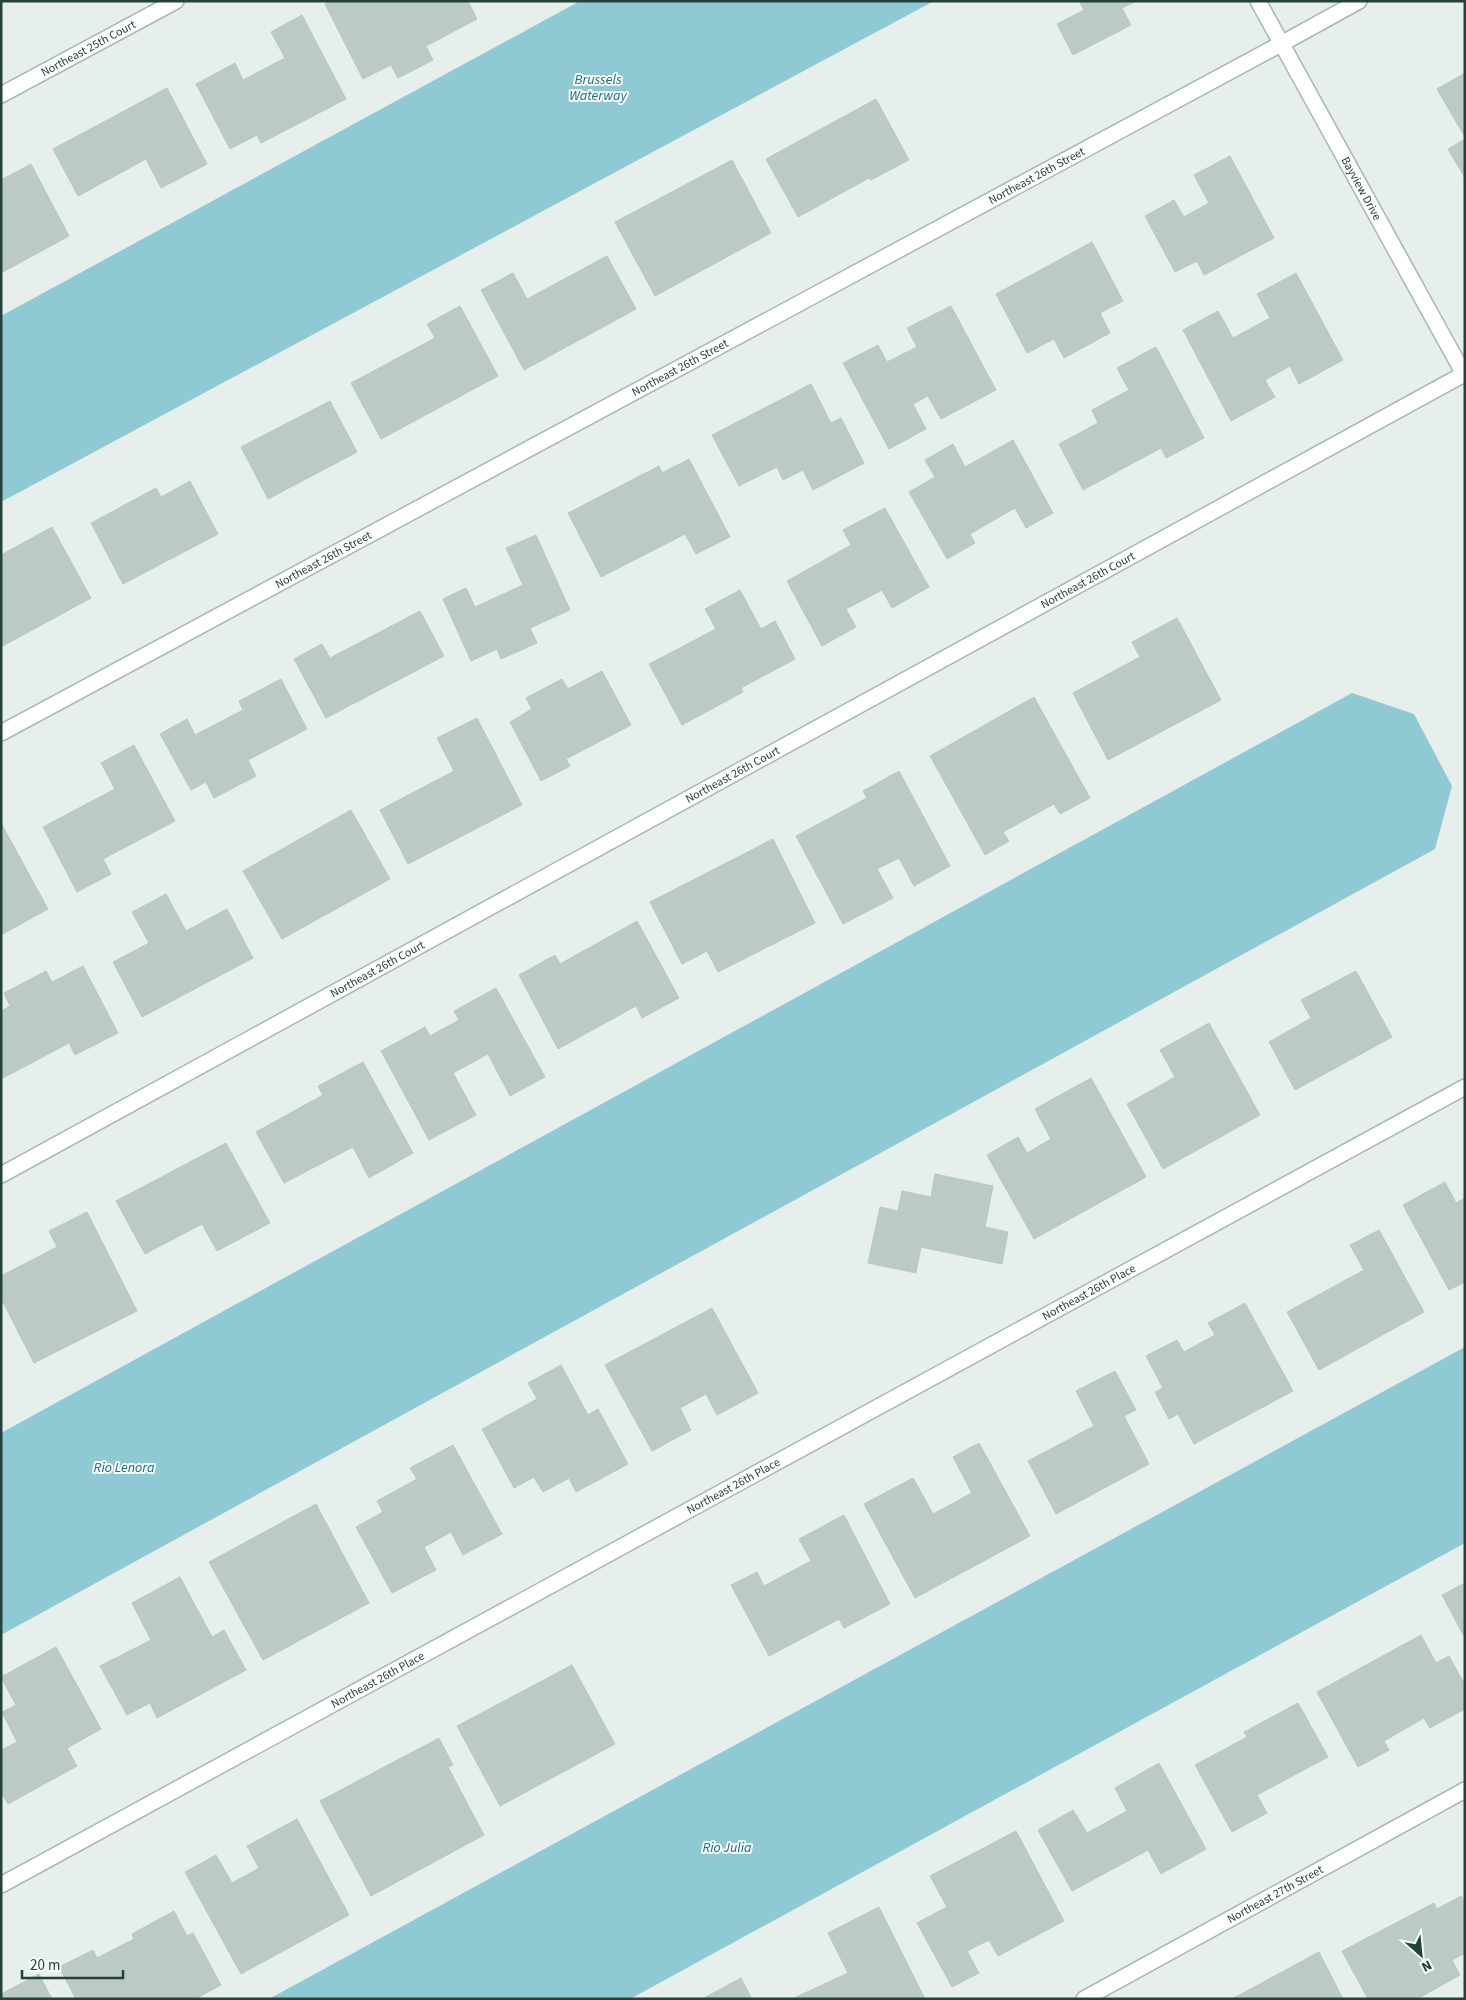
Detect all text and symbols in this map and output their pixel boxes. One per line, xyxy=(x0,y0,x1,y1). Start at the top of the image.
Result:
street label: Northeast 25th Court xyxy=(38,16,139,81)
water label: Brussels Waterway xyxy=(569,70,628,106)
street label: Northeast 26th Street xyxy=(986,143,1088,209)
street label: Bayview Drive xyxy=(1337,154,1385,224)
street label: Northeast 26th Street xyxy=(629,335,731,401)
street label: Northeast 26th Street xyxy=(272,527,375,593)
street label: Northeast 26th Court xyxy=(1038,548,1138,613)
street label: Northeast 26th Court xyxy=(683,742,783,808)
street label: Northeast 26th Court xyxy=(327,937,428,1002)
street label: Northeast 26th Place xyxy=(1039,1260,1139,1325)
street label: Northeast 26th Place xyxy=(684,1454,783,1519)
water label: Rio Lenora xyxy=(94,1458,155,1478)
street label: Northeast 26th Place xyxy=(328,1648,428,1713)
water label: Rio Julia xyxy=(702,1838,752,1858)
street label: Northeast 27th Street xyxy=(1224,1861,1326,1928)
north arrow xyxy=(1396,1930,1446,1980)
scale bar xyxy=(22,1948,124,1980)
text: 20 m xyxy=(30,1955,60,1976)
text: N xyxy=(1418,1955,1435,1977)

